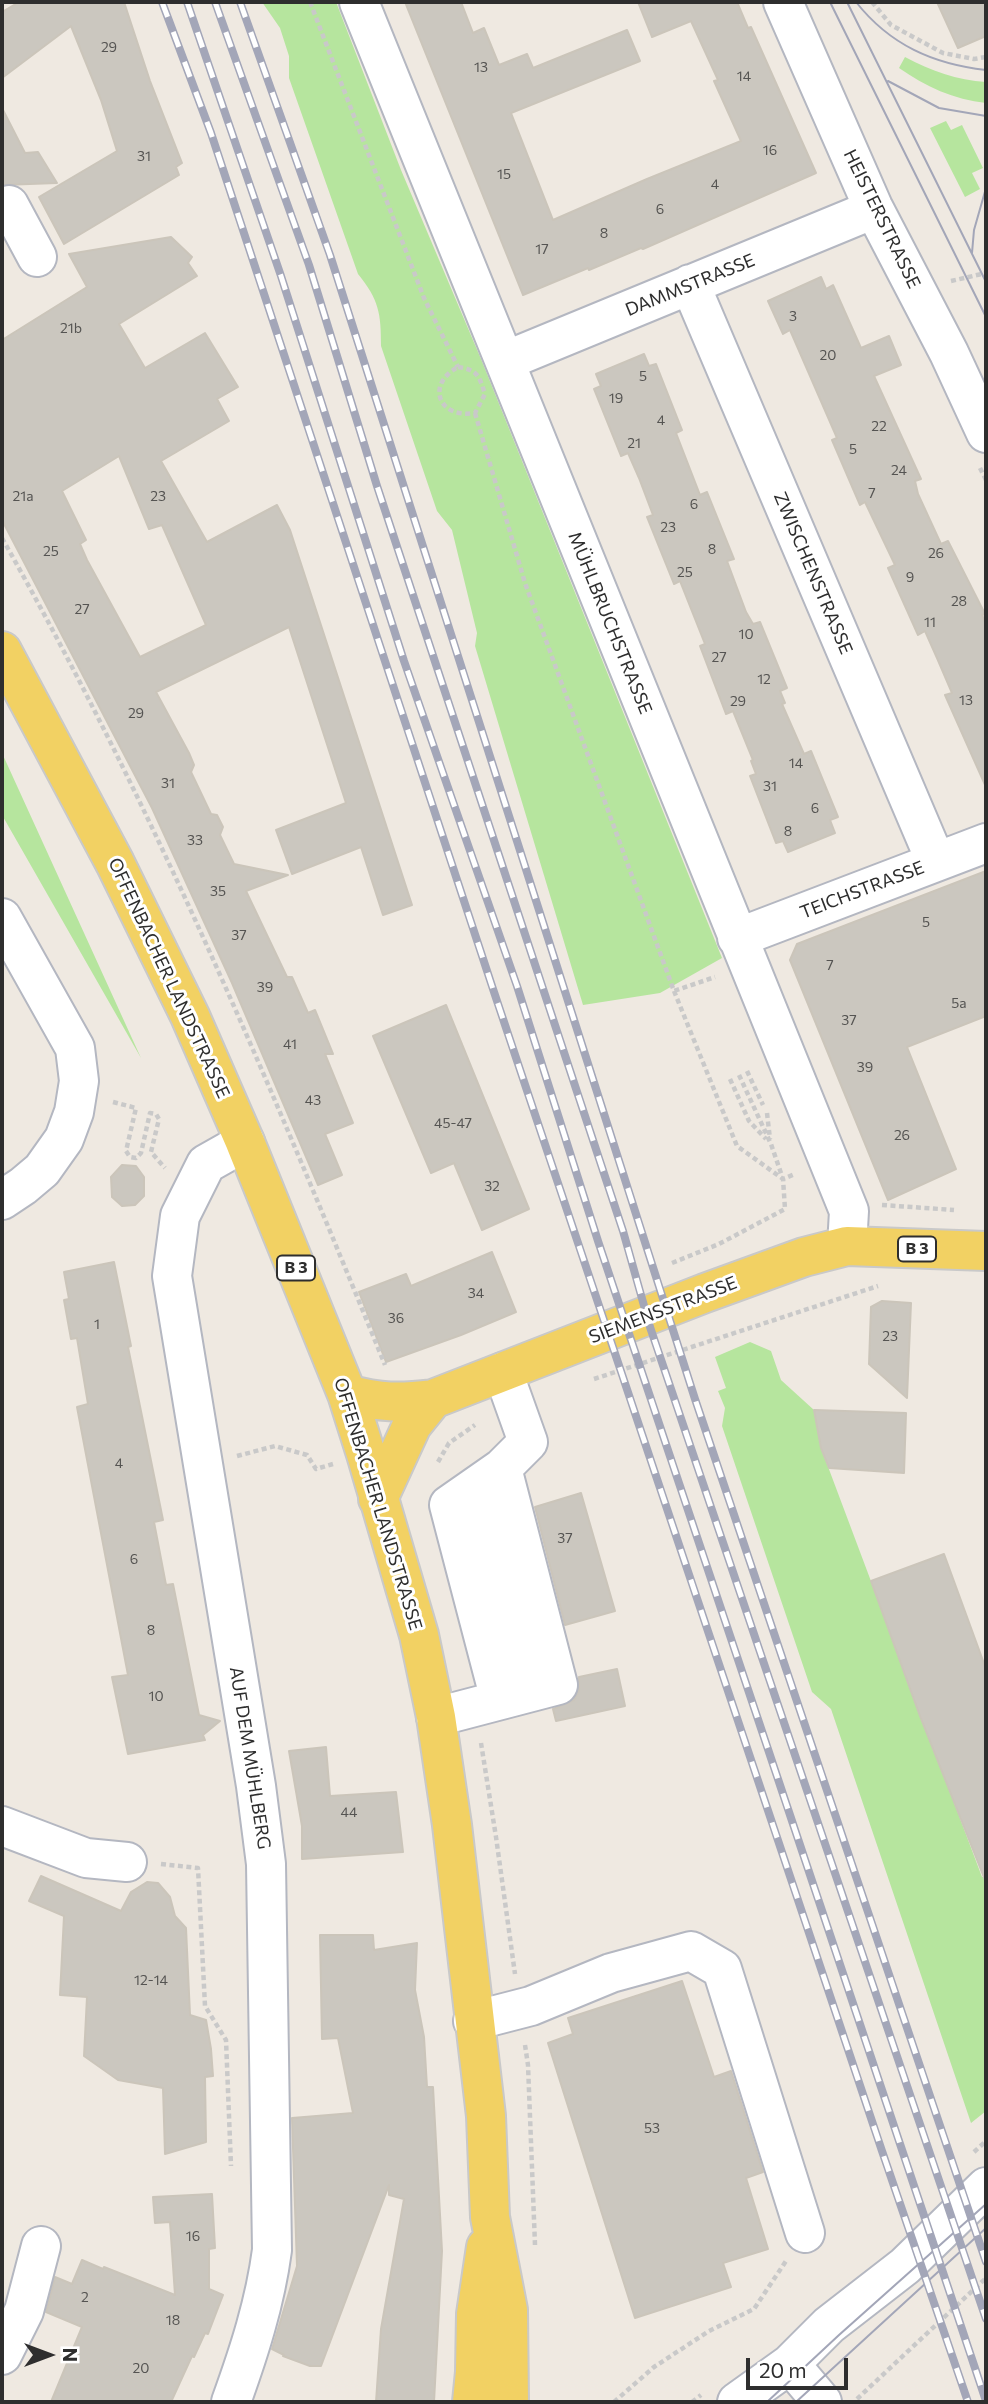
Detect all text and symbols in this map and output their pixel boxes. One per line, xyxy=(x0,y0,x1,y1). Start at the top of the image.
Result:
house number: 29 xyxy=(101,39,117,55)
house number: 13 xyxy=(474,59,488,75)
house number: 14 xyxy=(737,68,751,84)
house number: 16 xyxy=(763,142,777,158)
street label: HEISTERSTRASSE xyxy=(839,146,925,292)
house number: 31 xyxy=(137,148,151,164)
house number: 15 xyxy=(497,166,511,182)
house number: 4 xyxy=(711,176,719,192)
house number: 6 xyxy=(656,201,664,217)
house number: 8 xyxy=(600,225,608,241)
house number: 17 xyxy=(535,241,549,257)
street label: DAMMSTRASSE xyxy=(622,249,758,321)
house number: 3 xyxy=(789,308,797,324)
house number: 21b xyxy=(60,320,82,336)
house number: 20 xyxy=(820,347,836,363)
house number: 5 xyxy=(639,368,647,384)
house number: 19 xyxy=(609,390,623,406)
house number: 4 xyxy=(657,412,665,428)
house number: 22 xyxy=(871,418,887,434)
house number: 21 xyxy=(627,435,641,451)
house number: 5 xyxy=(849,441,857,457)
house number: 24 xyxy=(891,462,907,478)
house number: 7 xyxy=(868,485,876,501)
house number: 21a xyxy=(12,488,34,504)
house number: 23 xyxy=(150,488,166,504)
street label: ZWISCHENSTRASSE xyxy=(769,489,857,657)
house number: 6 xyxy=(690,496,698,512)
house number: 23 xyxy=(660,519,676,535)
street label: MÜHLBRUCHSTRASSE xyxy=(564,529,656,717)
house number: 8 xyxy=(708,541,716,557)
house number: 25 xyxy=(43,543,59,559)
house number: 26 xyxy=(928,545,944,561)
house number: 25 xyxy=(677,564,693,580)
house number: 9 xyxy=(906,569,914,585)
house number: 28 xyxy=(951,593,967,609)
house number: 27 xyxy=(74,601,90,617)
house number: 11 xyxy=(924,614,936,630)
house number: 10 xyxy=(738,626,754,642)
house number: 27 xyxy=(711,649,727,665)
house number: 12 xyxy=(757,671,771,687)
house number: 13 xyxy=(959,692,973,708)
house number: 29 xyxy=(730,693,746,709)
house number: 29 xyxy=(128,705,144,721)
house number: 14 xyxy=(789,755,803,771)
house number: 31 xyxy=(161,775,175,791)
house number: 31 xyxy=(763,778,777,794)
house number: 6 xyxy=(811,800,819,816)
house number: 8 xyxy=(784,823,792,839)
house number: 33 xyxy=(187,832,203,848)
street label: OFFENBACHER LANDSTRASSE xyxy=(104,854,234,1102)
street label: TEICHSTRASSE xyxy=(797,856,927,924)
house number: 35 xyxy=(210,883,226,899)
house number: 5 xyxy=(922,914,930,930)
house number: 37 xyxy=(231,927,247,943)
house number: 7 xyxy=(826,957,834,973)
house number: 39 xyxy=(257,979,273,995)
house number: 5a xyxy=(951,995,967,1011)
house number: 37 xyxy=(841,1012,857,1028)
house number: 41 xyxy=(283,1036,297,1052)
house number: 39 xyxy=(857,1059,873,1075)
house number: 43 xyxy=(305,1092,321,1108)
house number: 45-47 xyxy=(434,1115,472,1131)
house number: 26 xyxy=(894,1127,910,1143)
house number: 32 xyxy=(484,1178,500,1194)
road number: B 3 xyxy=(898,1236,936,1261)
road number: B 3 xyxy=(277,1256,315,1280)
street label: SIEMENSSTRASSE xyxy=(586,1272,740,1348)
house number: 34 xyxy=(468,1285,484,1301)
house number: 36 xyxy=(388,1310,404,1326)
house number: 1 xyxy=(94,1316,100,1332)
house number: 23 xyxy=(882,1328,898,1344)
street label: OFFENBACHER LANDSTRASSE xyxy=(329,1375,427,1633)
house number: 4 xyxy=(115,1455,123,1471)
house number: 37 xyxy=(557,1530,573,1546)
house number: 6 xyxy=(130,1551,138,1567)
house number: 8 xyxy=(147,1622,155,1638)
street label: AUF DEM MÜHLBERG xyxy=(225,1665,275,1851)
house number: 10 xyxy=(148,1688,164,1704)
house number: 44 xyxy=(341,1804,357,1820)
house number: 12-14 xyxy=(134,1972,168,1988)
house number: 53 xyxy=(644,2120,660,2136)
house number: 16 xyxy=(186,2228,200,2244)
house number: 2 xyxy=(81,2289,89,2305)
house number: 18 xyxy=(166,2312,180,2328)
north arrow xyxy=(14,2320,84,2390)
scale bar xyxy=(750,2344,852,2388)
text: N xyxy=(59,2348,82,2362)
text: 20 m xyxy=(759,2357,807,2382)
house number: 20 xyxy=(133,2360,149,2376)

